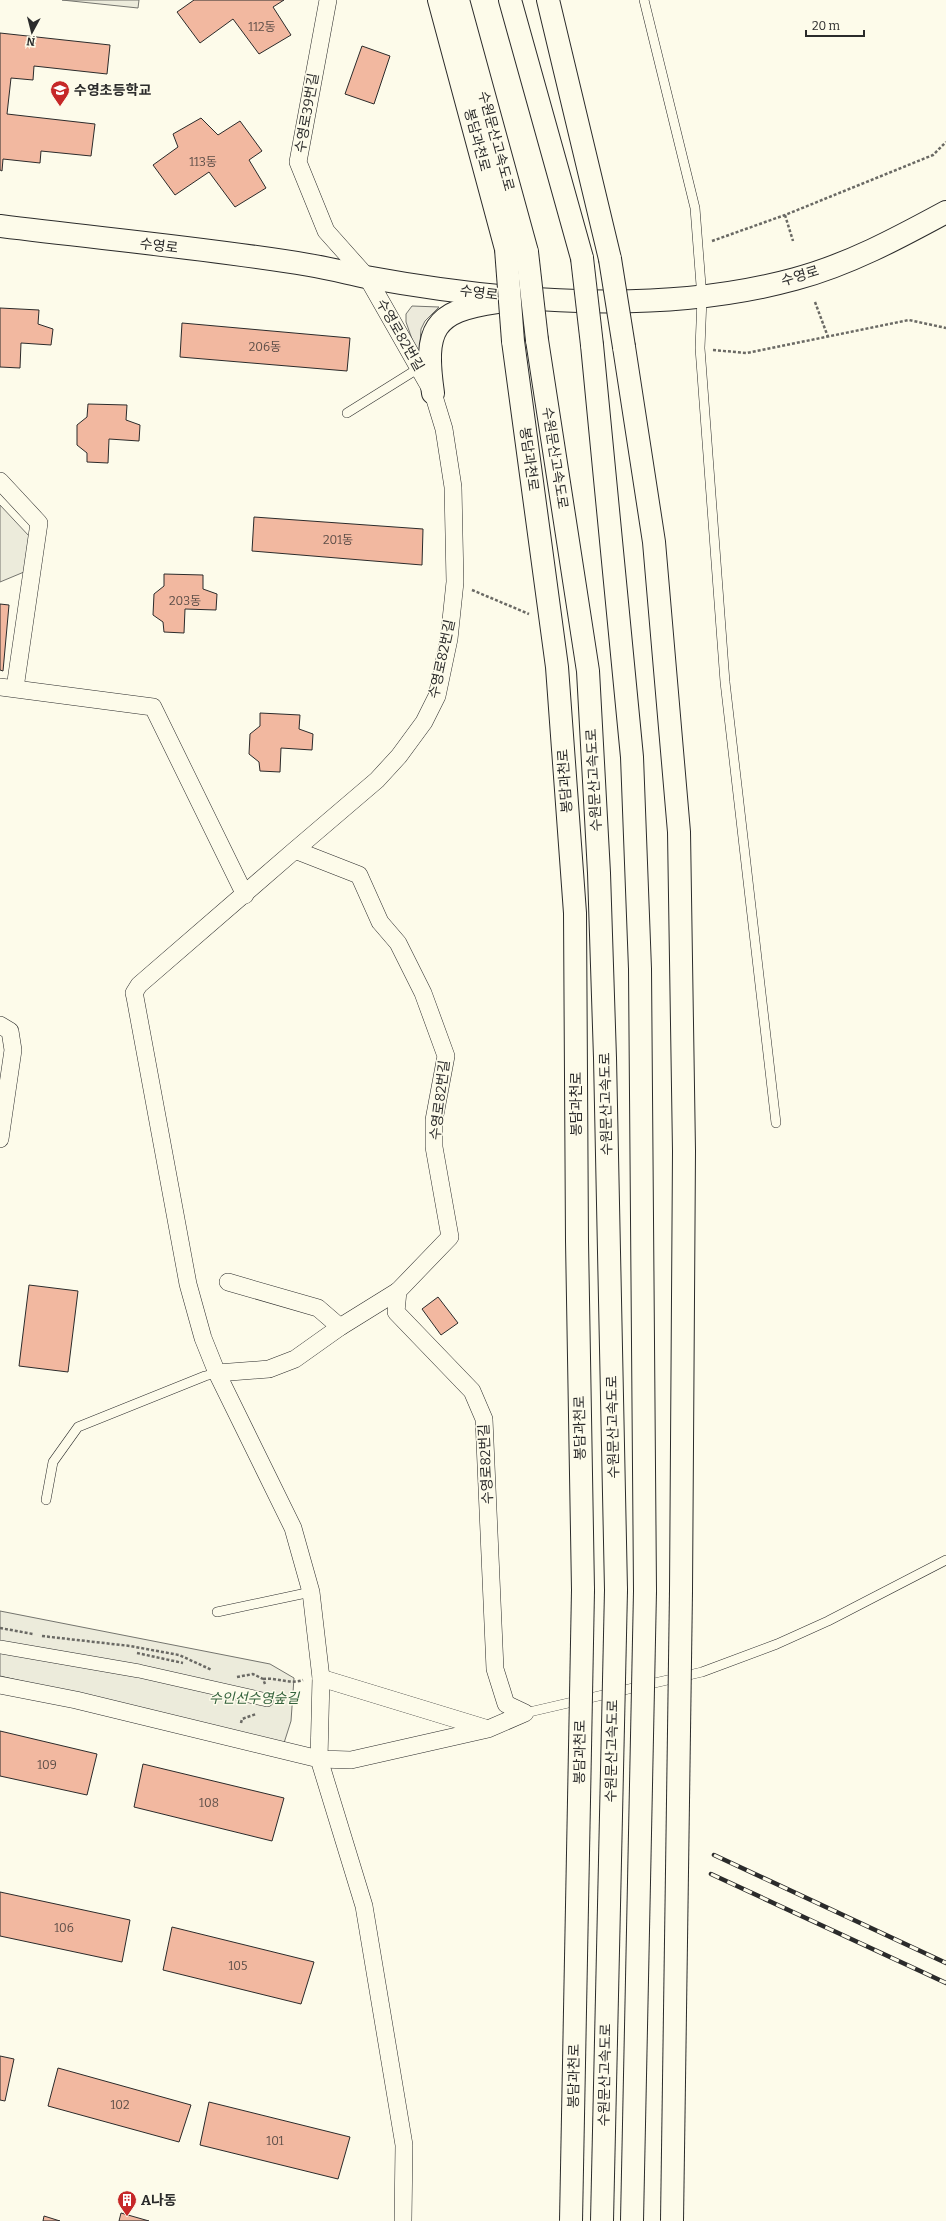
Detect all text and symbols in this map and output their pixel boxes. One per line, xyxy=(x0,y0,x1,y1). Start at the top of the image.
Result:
north arrow xyxy=(12,12,52,52)
scale bar xyxy=(806,12,864,38)
text: 20 m xyxy=(812,19,841,33)
house number: 112동 xyxy=(248,20,276,34)
text: N xyxy=(25,34,36,48)
street label: 수영로39번길 xyxy=(292,72,322,154)
school or university icon: 수영초등학교 xyxy=(49,79,71,107)
place label: 수영초등학교 xyxy=(74,82,151,99)
street label: 수원문산고속도로 xyxy=(474,89,518,193)
street label: 봉담과천로 xyxy=(460,107,494,173)
house number: 113동 xyxy=(189,155,217,169)
street label: 수영로 xyxy=(139,235,179,257)
street label: 수영로 xyxy=(779,262,821,290)
street label: 수영로 xyxy=(459,282,499,304)
street label: 수영로82번길 xyxy=(373,296,427,374)
house number: 206동 xyxy=(249,340,281,354)
street label: 수원문산고속도로 xyxy=(539,406,571,510)
street label: 봉담과천로 xyxy=(516,426,542,492)
house number: 201동 xyxy=(323,533,353,547)
house number: 203동 xyxy=(169,594,201,608)
street label: 수영로82번길 xyxy=(425,618,459,700)
street label: 수원문산고속도로 xyxy=(583,728,605,832)
street label: 봉담과천로 xyxy=(554,748,576,814)
street label: 수원문산고속도로 xyxy=(597,1052,615,1156)
street label: 수영로82번길 xyxy=(427,1059,453,1141)
street label: 봉담과천로 xyxy=(568,1072,585,1136)
street label: 수원문산고속도로 xyxy=(604,1375,622,1479)
street label: 봉담과천로 xyxy=(571,1396,589,1460)
street label: 수영로82번길 xyxy=(475,1423,497,1505)
park label: 수인선수영숲길 xyxy=(209,1690,300,1707)
street label: 수원문산고속도로 xyxy=(603,1699,621,1803)
street label: 봉담과천로 xyxy=(571,1720,589,1784)
house number: 109 xyxy=(37,1758,57,1772)
house number: 108 xyxy=(199,1796,219,1810)
house number: 106 xyxy=(54,1921,74,1935)
house number: 105 xyxy=(229,1959,247,1973)
street label: 수원문산고속도로 xyxy=(596,2023,614,2127)
street label: 봉담과천로 xyxy=(565,2044,583,2108)
house number: 102 xyxy=(110,2098,130,2112)
house number: 101 xyxy=(266,2134,284,2148)
building icon: A나동 xyxy=(116,2189,138,2217)
place label: A나동 xyxy=(141,2192,177,2209)

